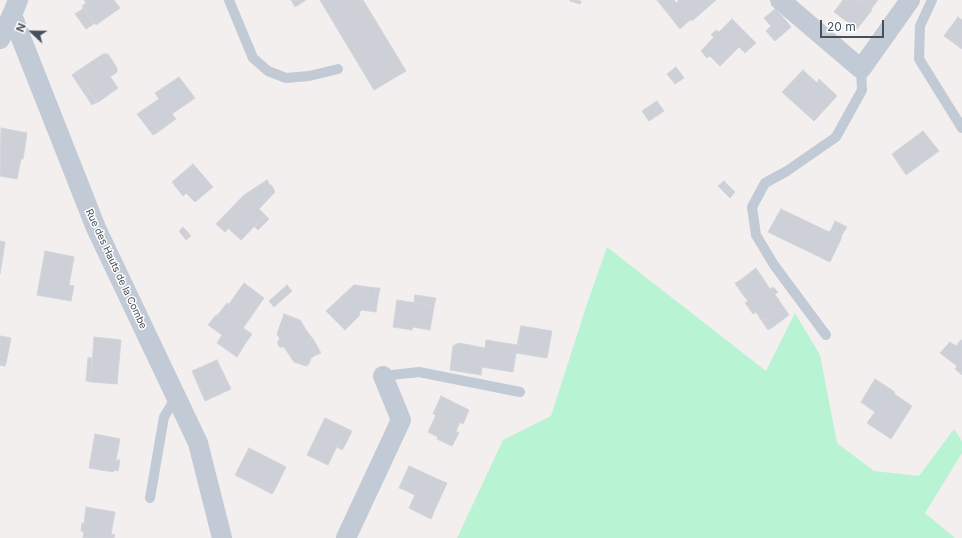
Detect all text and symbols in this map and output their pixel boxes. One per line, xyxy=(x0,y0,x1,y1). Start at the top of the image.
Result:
north arrow xyxy=(12,12,52,52)
scale bar xyxy=(822,12,886,38)
text: 20 m xyxy=(827,19,856,34)
text: N xyxy=(13,21,29,34)
street label: Rue des Hauts de la Combe xyxy=(83,207,149,331)

